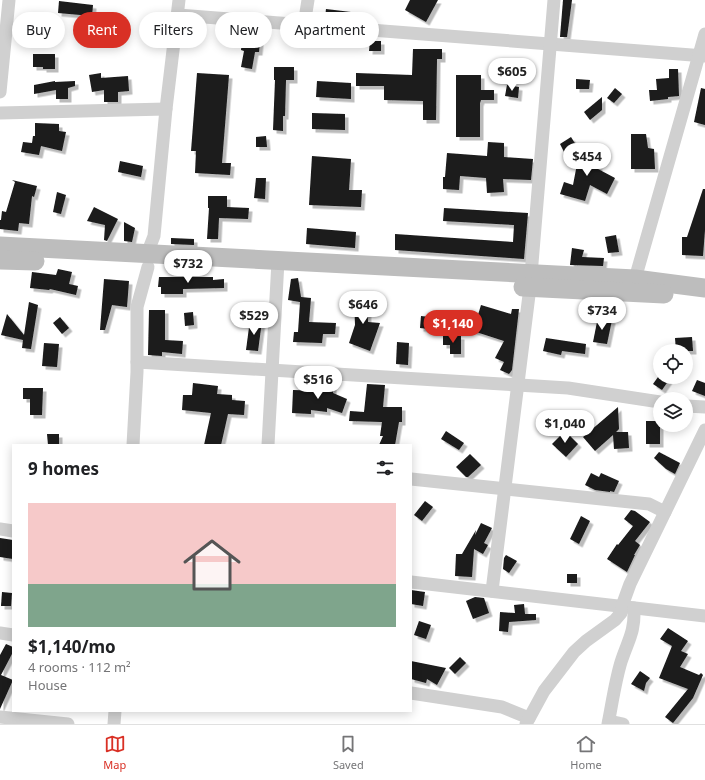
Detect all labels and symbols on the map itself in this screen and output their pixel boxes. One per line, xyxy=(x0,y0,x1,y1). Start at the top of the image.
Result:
pin: $605 xyxy=(488,58,536,92)
pin: $454 xyxy=(563,143,611,177)
pin: $732 xyxy=(164,250,212,284)
pin: $646 xyxy=(339,291,387,325)
pin: $734 xyxy=(578,297,626,331)
pin: $529 xyxy=(230,302,278,336)
pin: $1,140 xyxy=(420,310,486,344)
pin: $516 xyxy=(294,366,342,400)
pin: $1,040 xyxy=(532,410,598,444)

